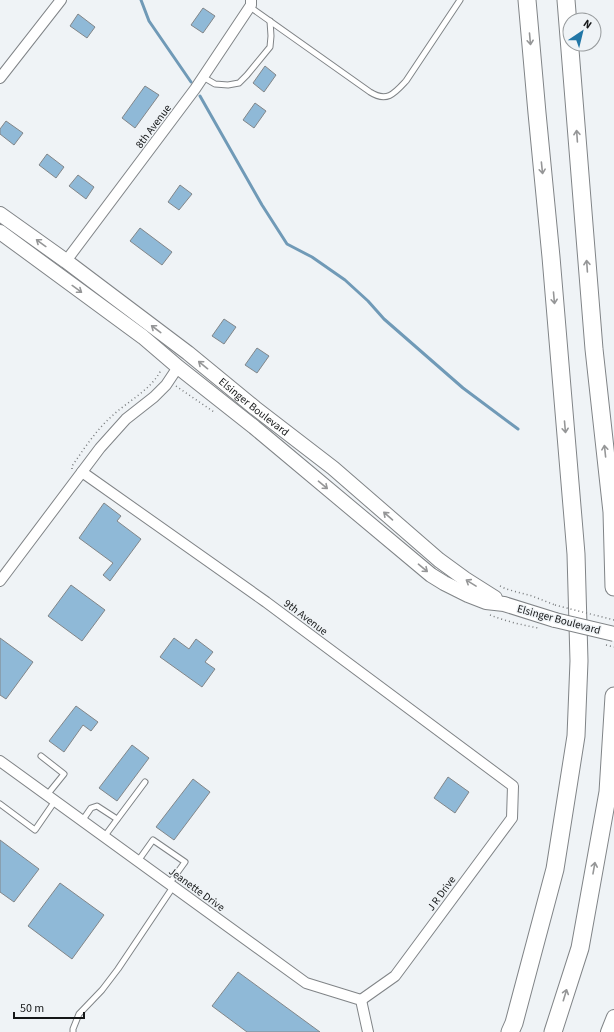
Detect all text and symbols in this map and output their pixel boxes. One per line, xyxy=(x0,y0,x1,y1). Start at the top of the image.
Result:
north arrow xyxy=(562,12,602,52)
text: N xyxy=(580,16,595,32)
one-way arrow xyxy=(527,32,534,45)
street label: 8th Avenue xyxy=(132,101,175,151)
one-way arrow xyxy=(573,130,581,143)
one-way arrow xyxy=(538,161,546,174)
one-way arrow xyxy=(36,239,47,247)
one-way arrow xyxy=(584,260,591,273)
one-way arrow xyxy=(71,284,82,293)
one-way arrow xyxy=(550,291,558,304)
one-way arrow xyxy=(151,325,162,334)
one-way arrow xyxy=(198,361,209,370)
street label: Elsinger Boulevard xyxy=(216,374,292,440)
one-way arrow xyxy=(562,420,569,433)
one-way arrow xyxy=(601,445,609,458)
one-way arrow xyxy=(318,481,329,490)
one-way arrow xyxy=(383,512,394,521)
one-way arrow xyxy=(418,564,429,573)
one-way arrow xyxy=(466,579,477,587)
street label: 9th Avenue xyxy=(281,596,331,639)
street label: Elsinger Boulevard xyxy=(515,601,602,638)
one-way arrow xyxy=(591,862,599,875)
street label: Jeanette Drive xyxy=(166,864,228,915)
street label: J R Drive xyxy=(424,872,459,914)
one-way arrow xyxy=(562,988,569,1001)
scale bar xyxy=(14,994,84,1020)
text: 50 m xyxy=(20,1000,44,1017)

